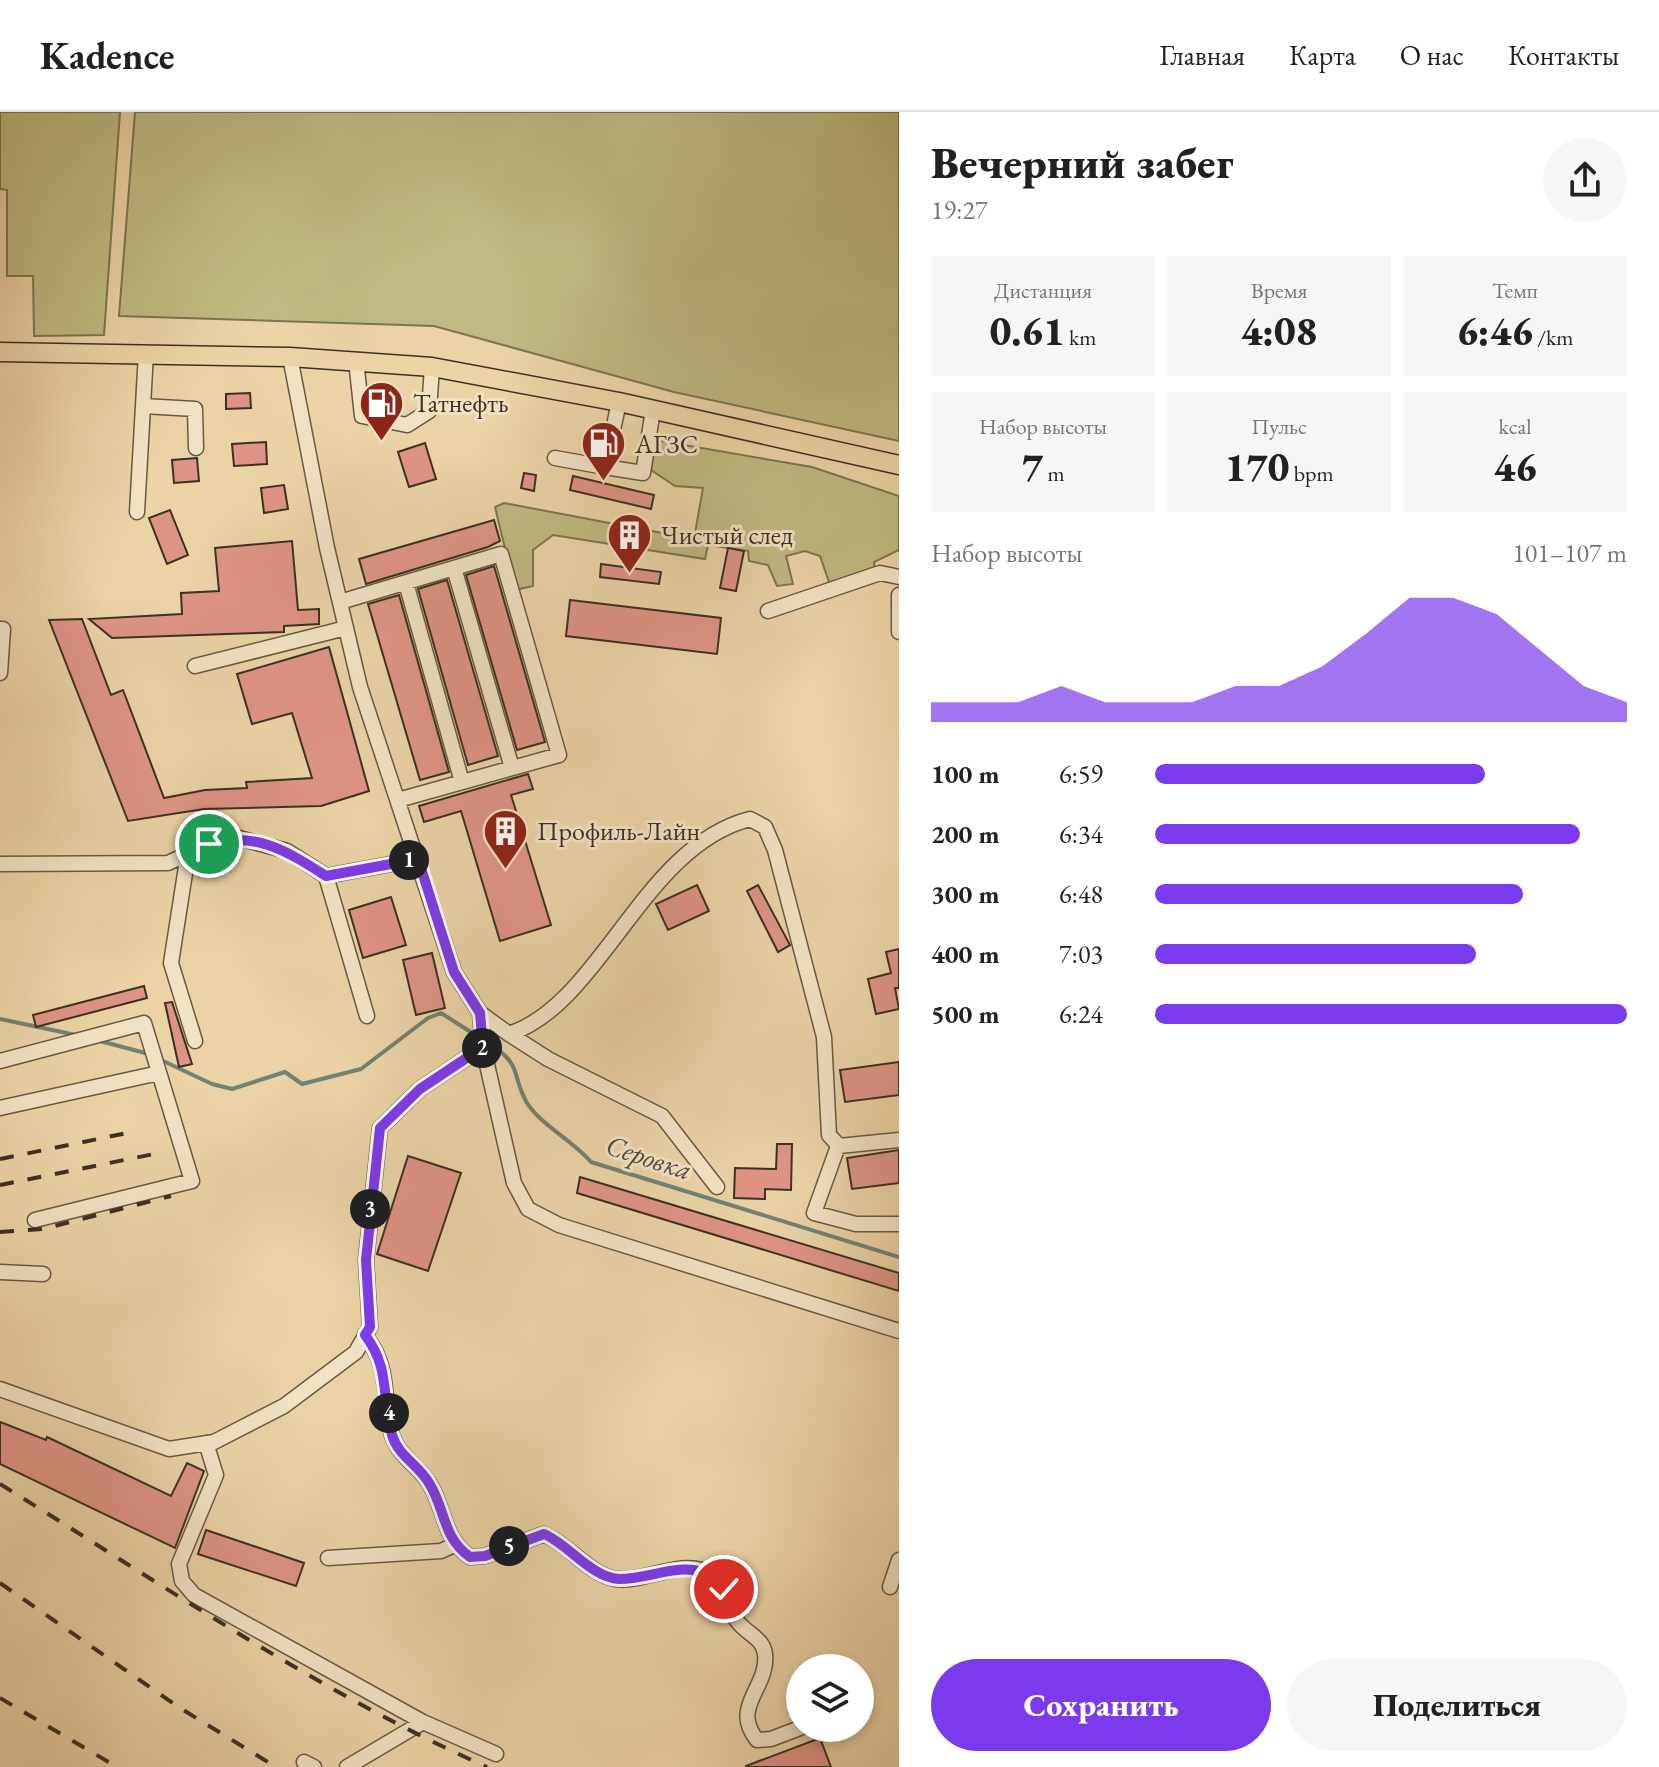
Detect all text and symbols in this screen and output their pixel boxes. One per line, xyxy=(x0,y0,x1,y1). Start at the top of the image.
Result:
text: Kadence xyxy=(40,31,175,80)
text: Главная xyxy=(1160,37,1245,73)
text: Карта xyxy=(1289,37,1356,73)
text: О нас xyxy=(1400,37,1464,73)
text: Контакты xyxy=(1508,37,1619,73)
text: Вечерний забег xyxy=(931,134,1234,191)
button: share xyxy=(1543,138,1627,222)
text: 19:27 xyxy=(931,193,987,227)
text: Дистанция xyxy=(994,276,1092,305)
text: Время xyxy=(1251,276,1307,305)
text: Темп xyxy=(1492,276,1538,305)
text: 0.61 xyxy=(990,305,1065,357)
text: 4:08 xyxy=(1241,305,1317,357)
text: 6:46 xyxy=(1457,305,1533,357)
text: km xyxy=(1065,323,1096,352)
text: /km xyxy=(1533,323,1574,352)
fuel station icon: Татнефть xyxy=(358,379,406,442)
place label: Татнефть xyxy=(413,386,509,420)
text: Набор высоты xyxy=(979,412,1107,441)
text: Пульс xyxy=(1251,412,1307,441)
text: kcal xyxy=(1498,412,1532,441)
fuel station icon: АГЗС xyxy=(580,420,628,483)
place label: АГЗС xyxy=(634,427,698,461)
text: 7 xyxy=(1021,441,1043,493)
text: 170 xyxy=(1224,441,1289,493)
text: 46 xyxy=(1493,441,1537,493)
text: m xyxy=(1043,459,1065,488)
text: bpm xyxy=(1289,459,1334,488)
building icon: Чистый след xyxy=(606,511,654,574)
place label: Чистый след xyxy=(661,518,793,552)
text: Набор высоты xyxy=(931,536,1082,570)
text: 101–107 m xyxy=(1512,536,1627,570)
text: 100 m xyxy=(931,757,999,791)
text: 6:59 xyxy=(1059,757,1103,791)
building icon: Профиль-Лайн xyxy=(482,807,530,870)
pin xyxy=(175,810,243,878)
place label: Профиль-Лайн xyxy=(537,814,700,848)
text: 200 m xyxy=(931,817,999,851)
text: 6:34 xyxy=(1059,817,1103,851)
icon: arrive xyxy=(187,822,231,866)
pin: 1 xyxy=(389,840,429,880)
text: 1 xyxy=(403,845,415,874)
text: 300 m xyxy=(931,877,999,911)
text: 6:48 xyxy=(1059,877,1103,911)
text: 400 m xyxy=(931,937,999,971)
text: 7:03 xyxy=(1059,937,1103,971)
text: 500 m xyxy=(931,997,999,1031)
text: 6:24 xyxy=(1059,997,1103,1031)
pin: 2 xyxy=(462,1028,502,1068)
text: 2 xyxy=(476,1033,488,1062)
water label: Серовка xyxy=(602,1126,696,1188)
pin: 3 xyxy=(350,1189,390,1229)
text: 3 xyxy=(364,1194,376,1223)
pin: 4 xyxy=(369,1393,409,1433)
text: 4 xyxy=(383,1398,395,1427)
pin: 5 xyxy=(489,1526,529,1566)
text: 5 xyxy=(503,1531,515,1560)
pin xyxy=(690,1555,758,1623)
icon: check xyxy=(702,1567,746,1611)
map controls xyxy=(786,1654,874,1742)
button: layers xyxy=(786,1654,874,1742)
button: Сохранить xyxy=(931,1659,1271,1751)
button: Поделиться xyxy=(1287,1659,1627,1751)

